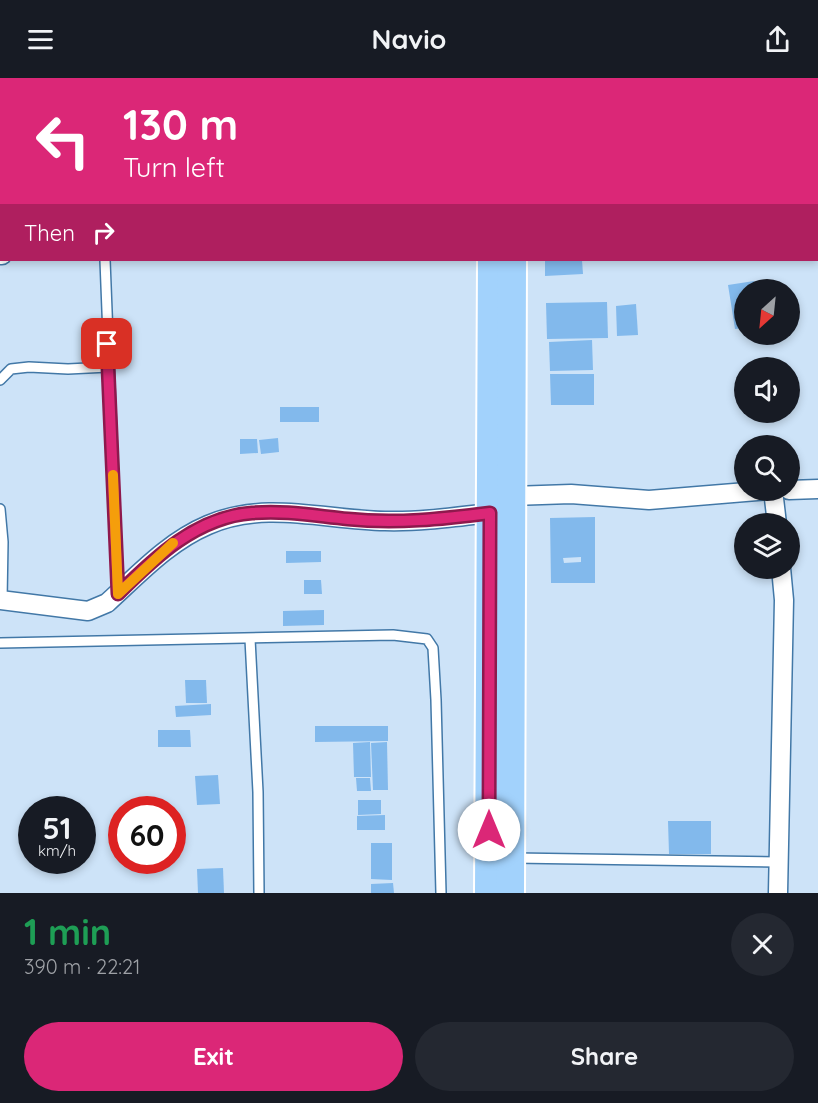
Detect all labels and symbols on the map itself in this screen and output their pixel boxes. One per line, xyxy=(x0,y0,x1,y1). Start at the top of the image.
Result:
north arrow xyxy=(734,279,800,345)
pin xyxy=(81,318,132,369)
speed limit sign: 60 xyxy=(108,796,186,874)
position arrow xyxy=(457,798,521,862)

